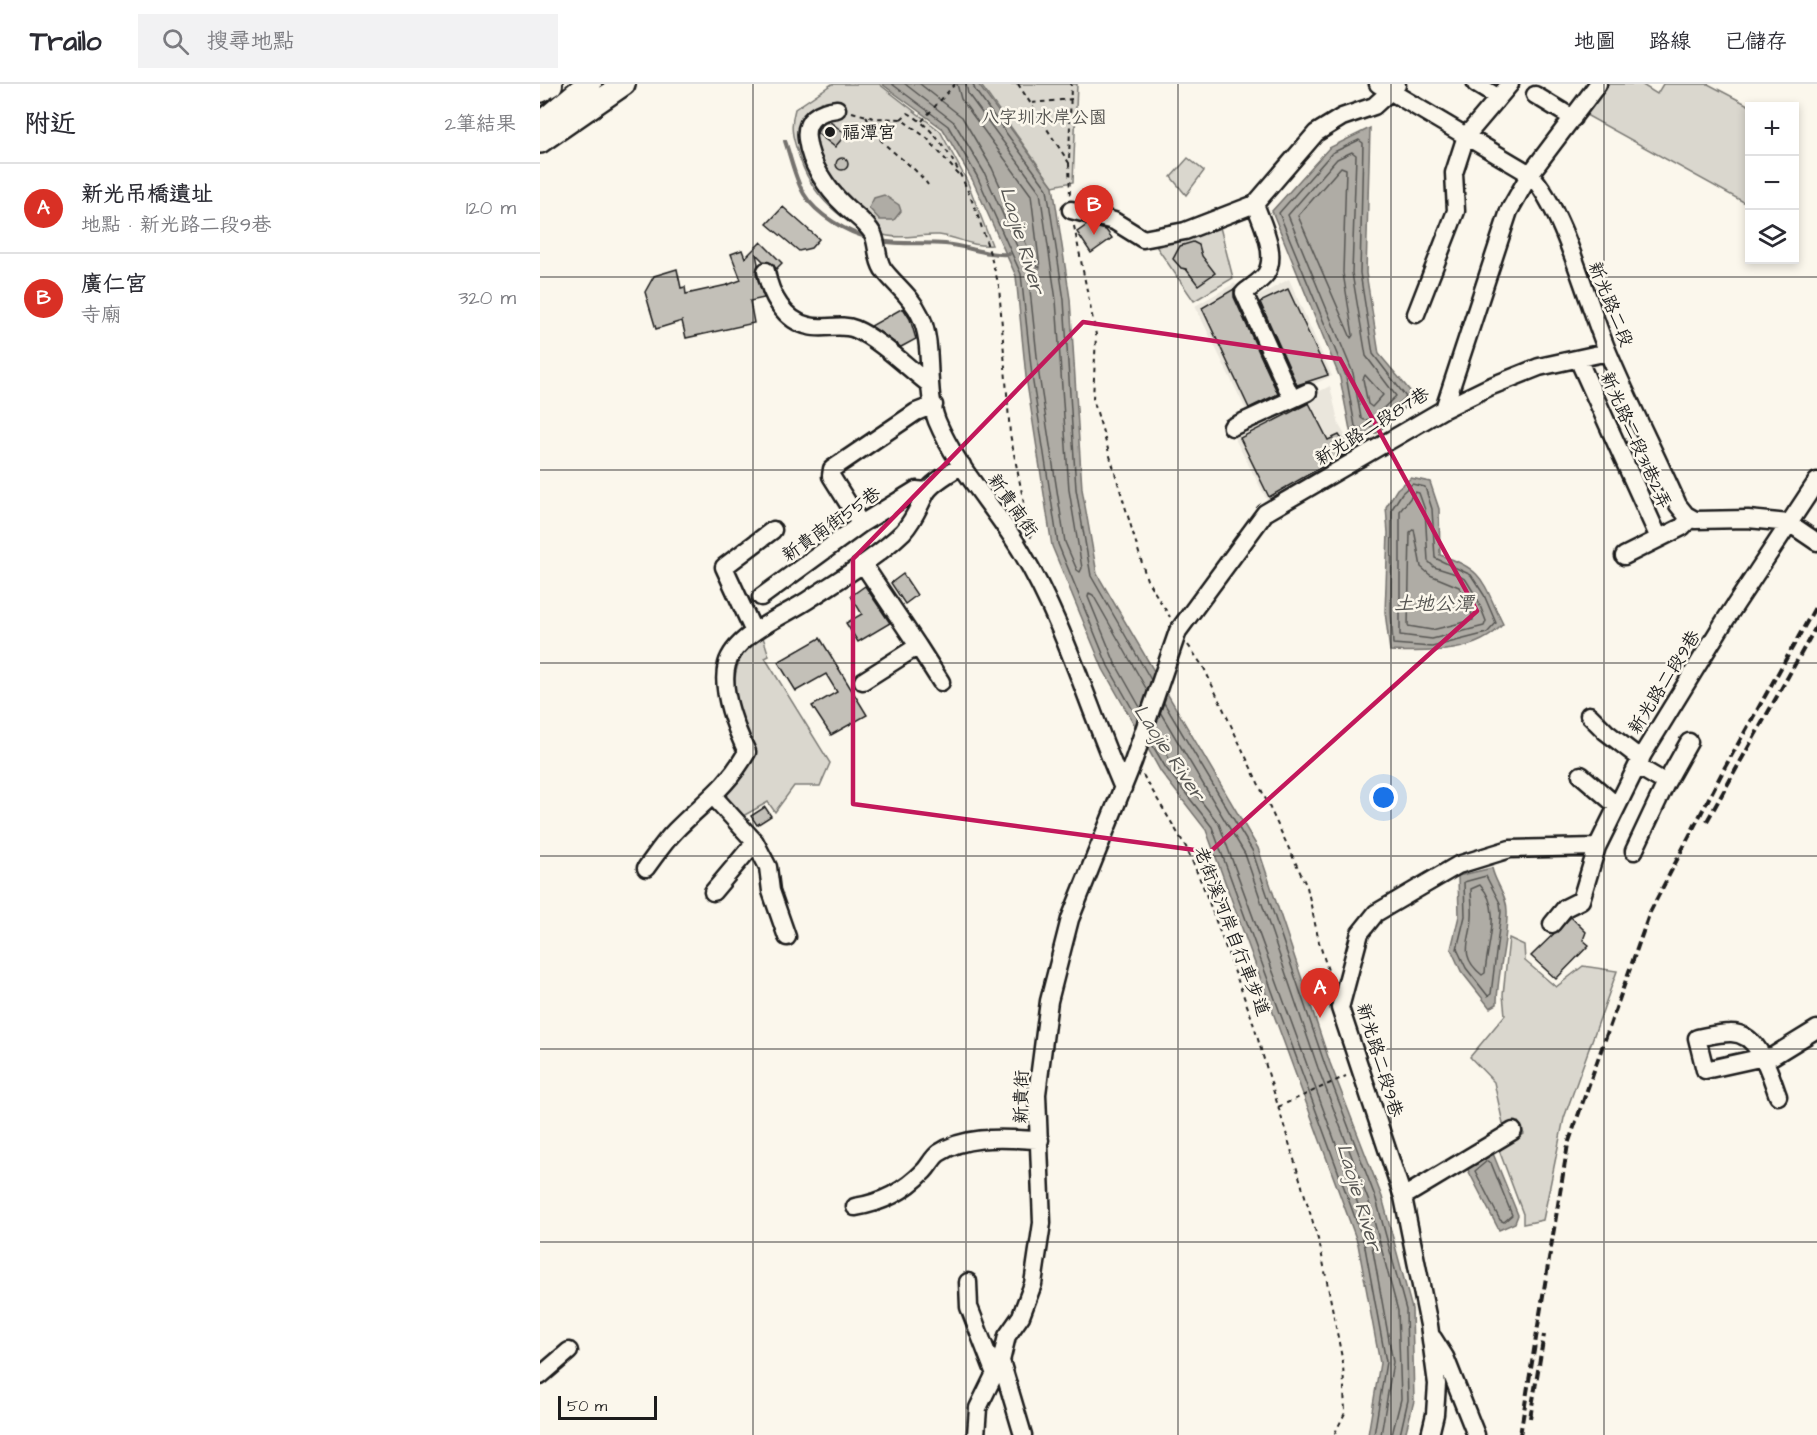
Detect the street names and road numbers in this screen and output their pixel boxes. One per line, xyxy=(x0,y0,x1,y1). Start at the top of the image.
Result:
street label: 新光路二段 xyxy=(1582,258,1639,351)
street label: 新光路二段31巷2弄 xyxy=(1594,368,1677,513)
street label: 新光路二段87巷 xyxy=(1310,381,1434,472)
street label: 新貴南街 xyxy=(982,469,1043,542)
street label: 新貴南街55巷 xyxy=(777,481,886,568)
street label: 新光路二段9巷 xyxy=(1622,626,1706,739)
street label: 老街溪河岸自行車步道 xyxy=(1188,843,1275,1020)
street label: 新光路二段9巷 xyxy=(1350,1000,1409,1120)
street label: 新貴街 xyxy=(1009,1070,1034,1124)

